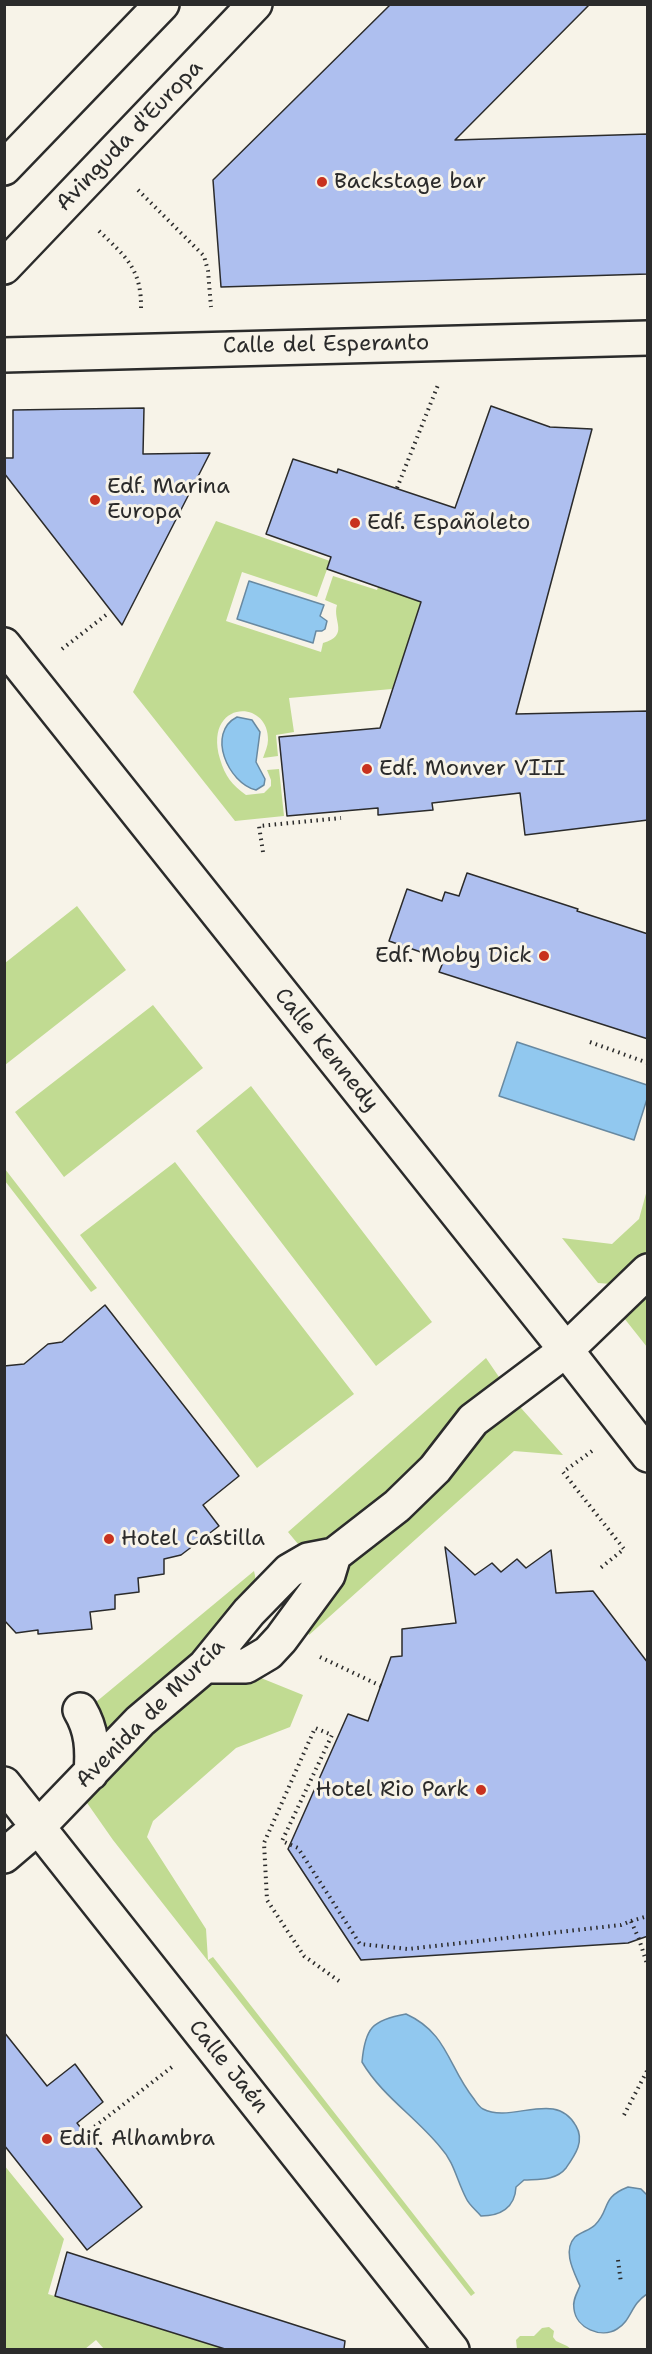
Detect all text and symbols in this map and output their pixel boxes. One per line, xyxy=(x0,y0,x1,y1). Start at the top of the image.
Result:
street label: Avinguda d'Europa xyxy=(51,55,209,217)
place label: Backstage bar xyxy=(334,169,486,195)
marker: Backstage bar xyxy=(315,175,329,189)
street label: Calle del Esperanto xyxy=(223,330,429,360)
place label: Edf. Marina Europa xyxy=(107,474,230,526)
marker: Edf. Marina Europa xyxy=(88,493,102,507)
place label: Edf. Españoleto xyxy=(367,510,530,536)
marker: Edf. Españoleto xyxy=(348,516,362,530)
place label: Edf. Monver VIII xyxy=(379,756,565,782)
marker: Edf. Monver VIII xyxy=(360,762,374,776)
place label: Edf. Moby Dick xyxy=(375,943,532,969)
marker: Edf. Moby Dick xyxy=(537,949,551,963)
street label: Calle Kennedy xyxy=(268,983,384,1117)
place label: Hotel Castilla xyxy=(121,1526,265,1552)
marker: Hotel Castilla xyxy=(102,1532,116,1546)
street label: Avenida de Murcia xyxy=(71,1634,231,1794)
place label: Hotel Rio Park xyxy=(316,1777,469,1803)
marker: Hotel Rio Park xyxy=(474,1783,488,1797)
street label: Calle Jaén xyxy=(182,2015,274,2119)
place label: Edif. Alhambra xyxy=(59,2126,215,2152)
marker: Edif. Alhambra xyxy=(40,2132,54,2146)

